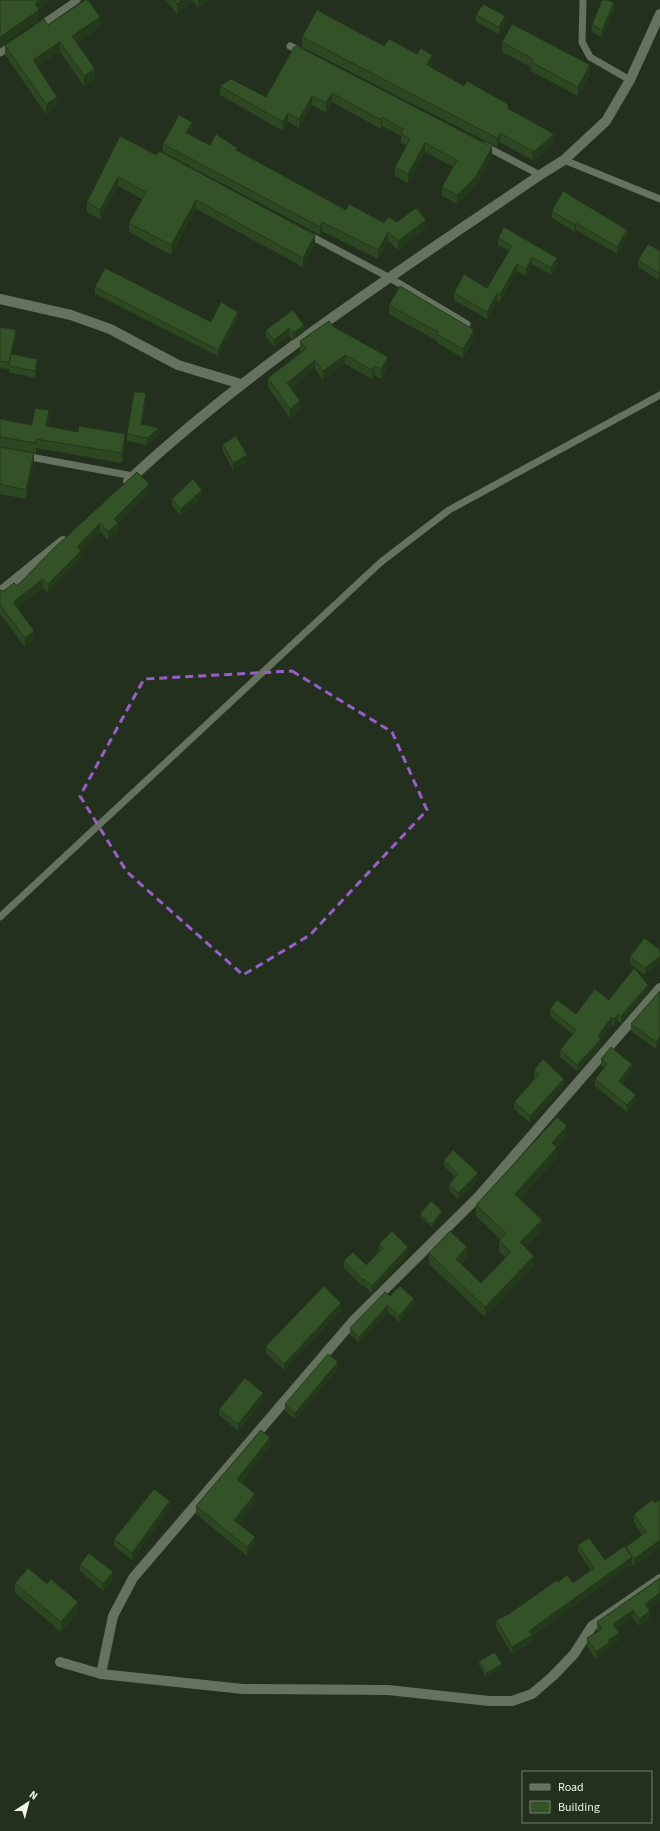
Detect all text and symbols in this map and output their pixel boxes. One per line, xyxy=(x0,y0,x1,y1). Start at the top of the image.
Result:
legend xyxy=(522,1771,652,1823)
text: Road xyxy=(558,1779,584,1796)
north arrow xyxy=(8,1783,48,1823)
text: N xyxy=(26,1787,41,1804)
text: Building xyxy=(558,1799,600,1816)

